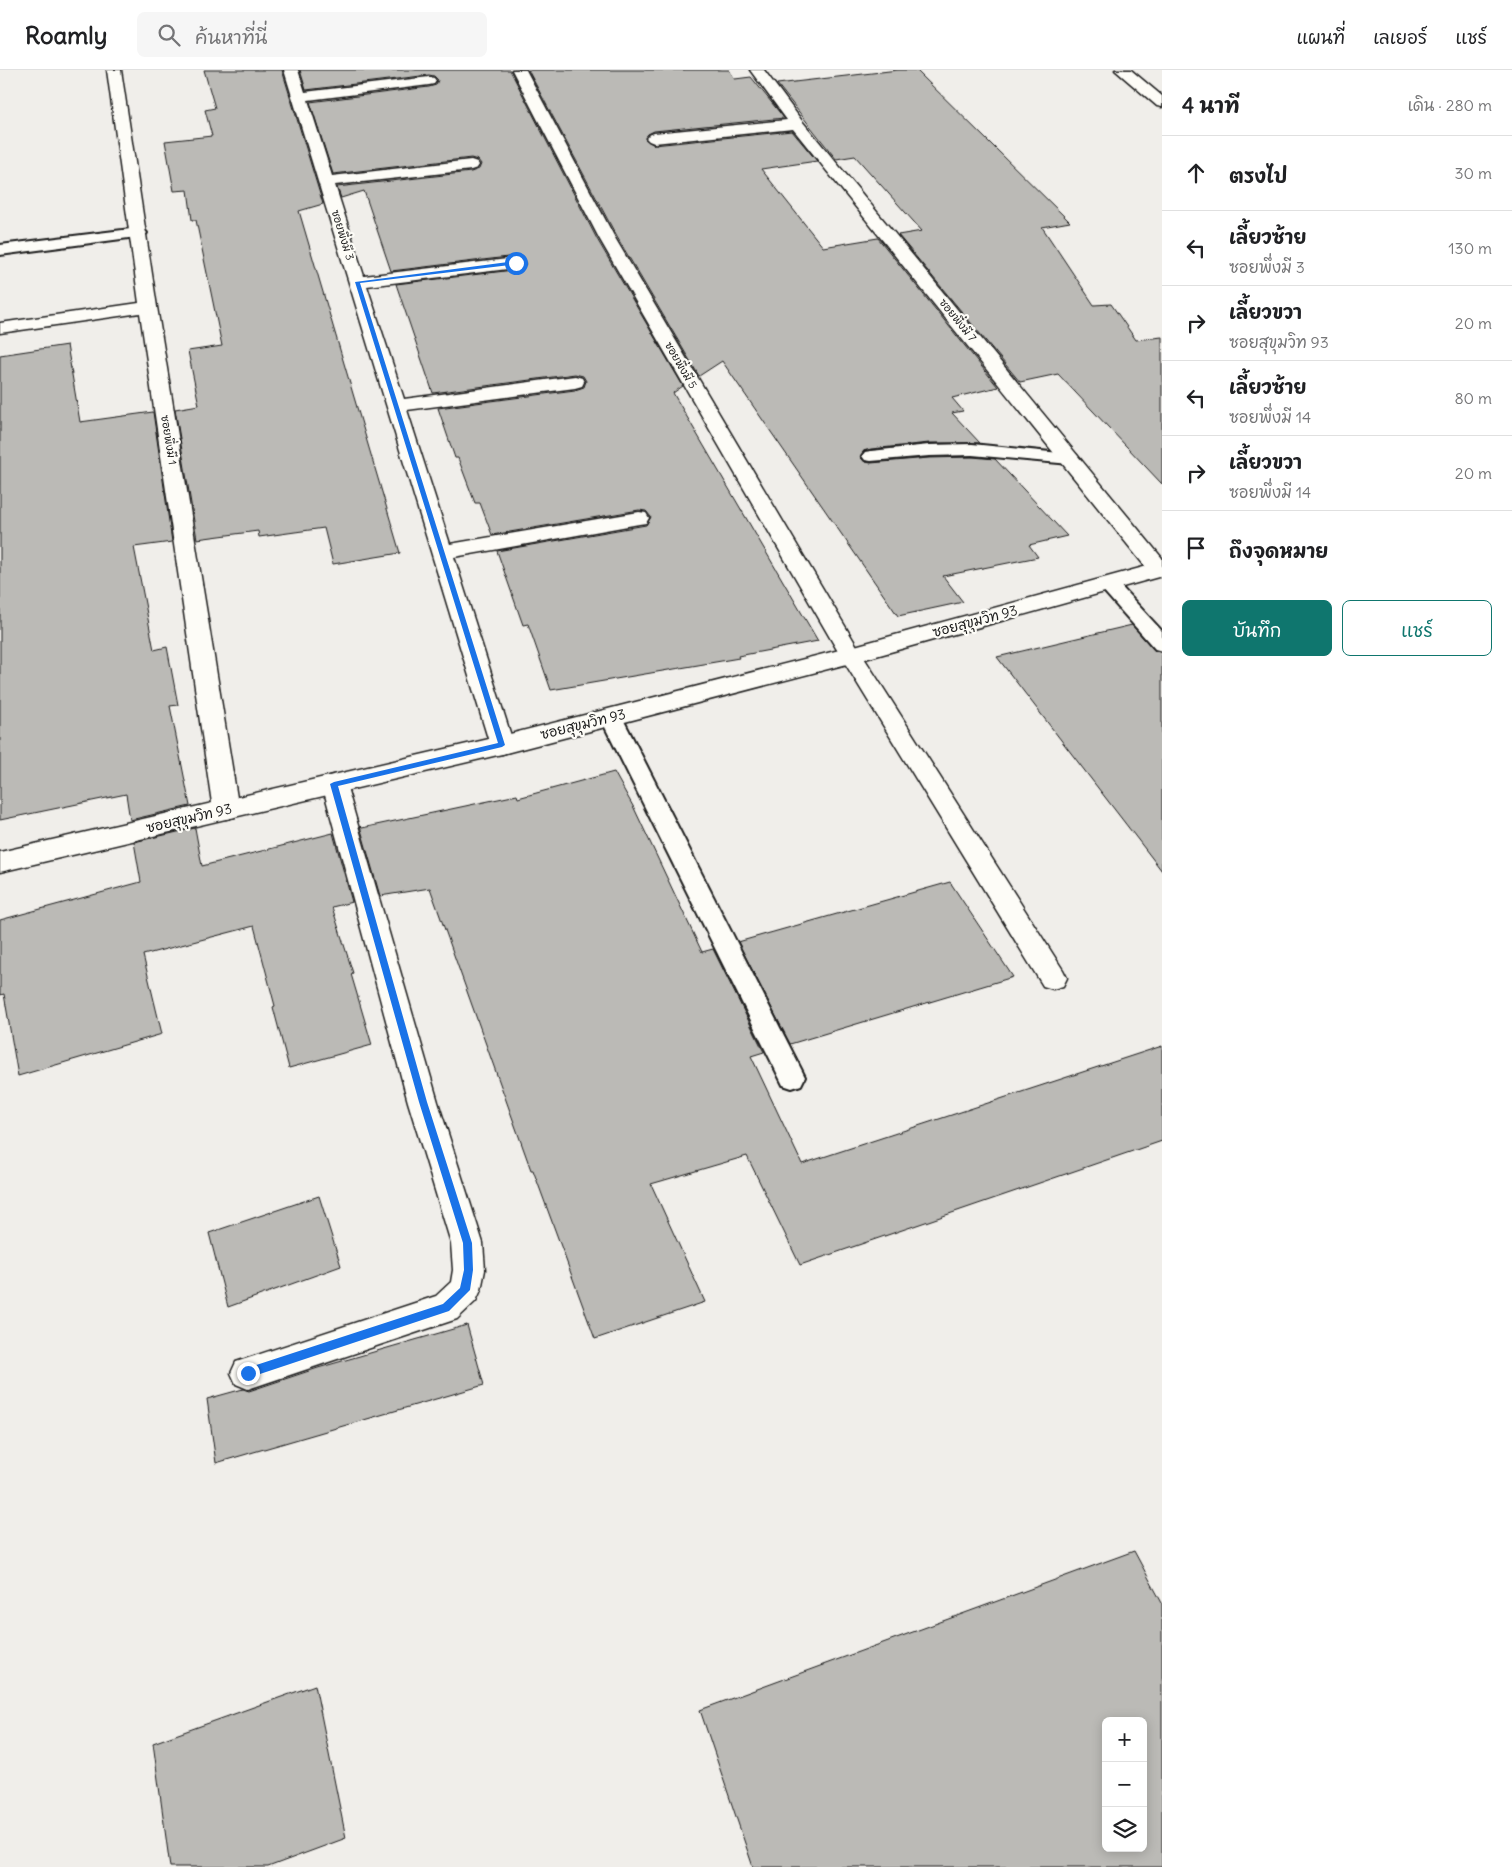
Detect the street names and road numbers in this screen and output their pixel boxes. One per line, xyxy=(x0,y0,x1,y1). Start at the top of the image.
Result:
street label: ซอยพึ่งมี 3 xyxy=(329,207,361,262)
street label: ซอยพึ่งมี 7 xyxy=(936,293,983,345)
street label: ซอยพึ่งมี 5 xyxy=(662,337,703,391)
street label: ซอยพึ่งมี 1 xyxy=(158,414,183,466)
street label: ซอยสุขุมวิท 93 xyxy=(930,601,1020,642)
street label: ซอยสุขุมวิท 93 xyxy=(538,705,628,744)
street label: ซอยสุขุมวิท 93 xyxy=(144,799,234,838)

